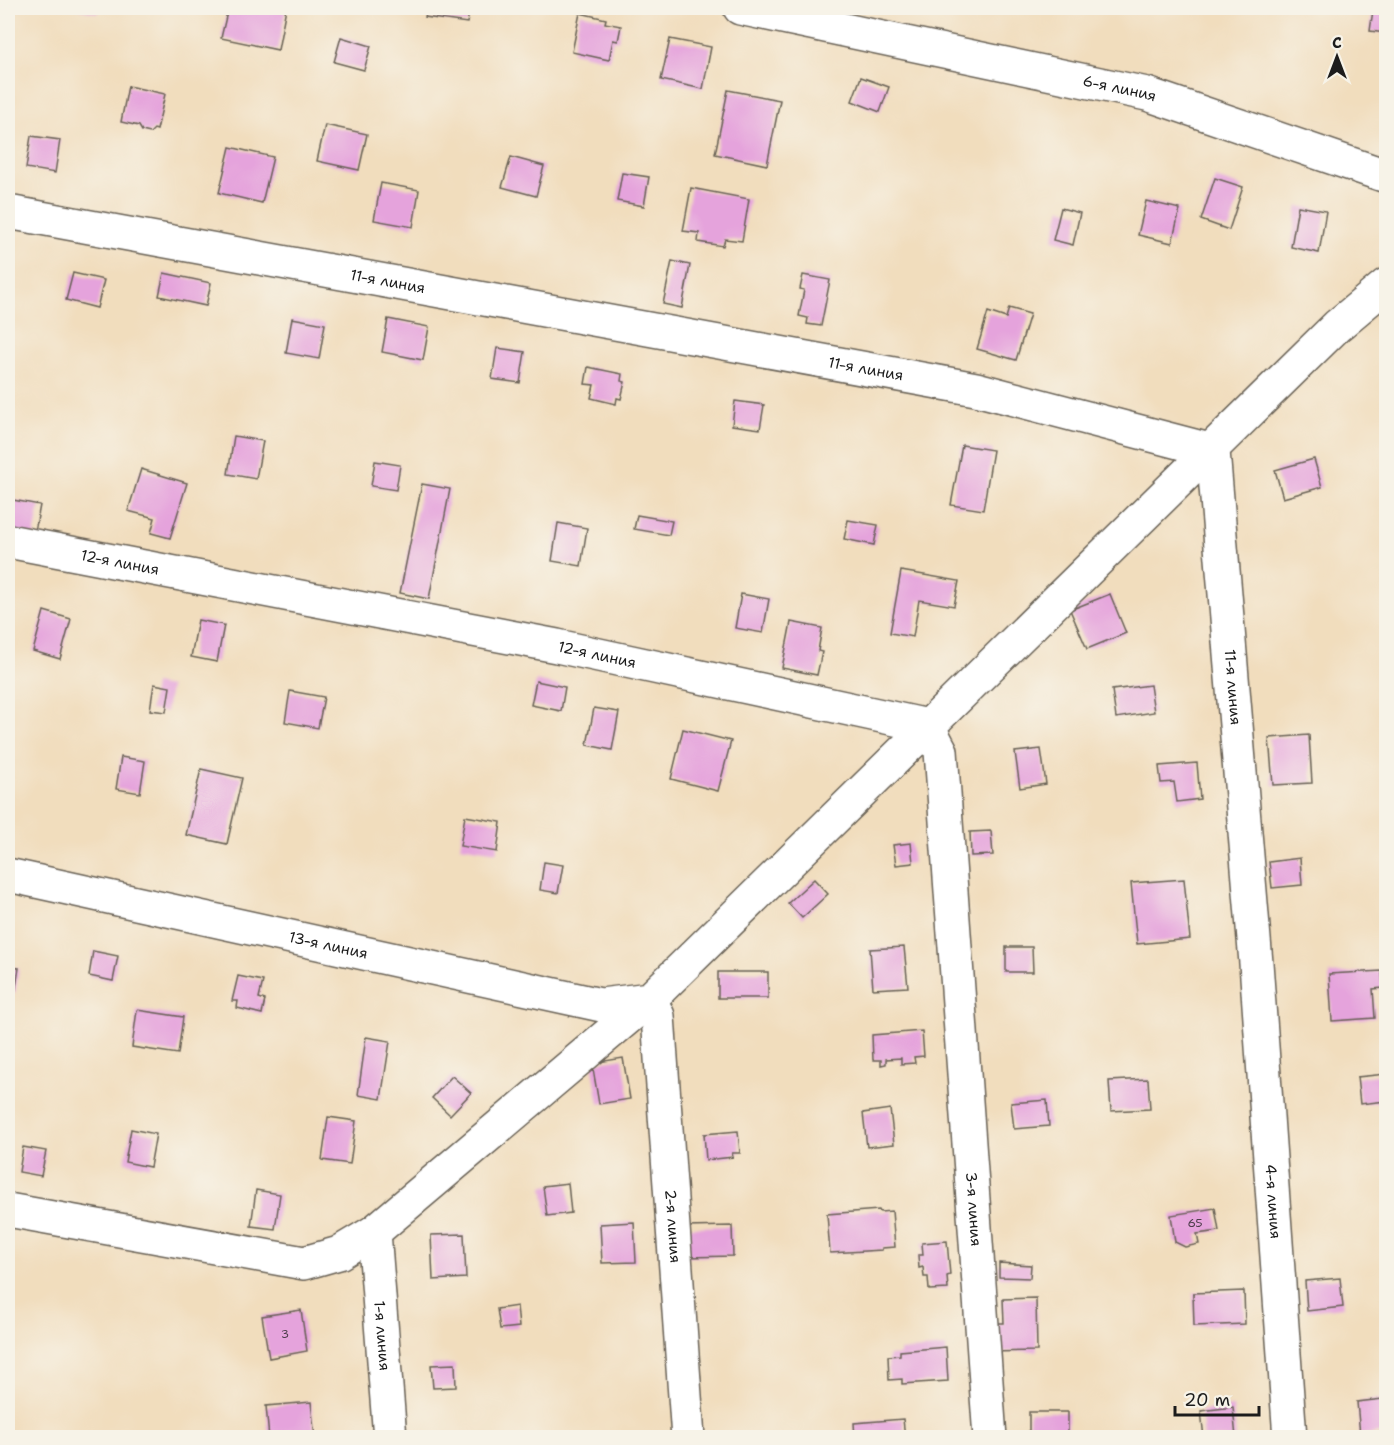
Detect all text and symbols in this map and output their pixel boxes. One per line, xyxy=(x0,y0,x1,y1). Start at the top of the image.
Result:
north arrow xyxy=(1307,27,1367,87)
text: С xyxy=(1332,32,1342,53)
street label: 6-я линия xyxy=(1081,71,1159,107)
street label: 11-я линия xyxy=(348,265,427,298)
street label: 11-я линия xyxy=(827,352,905,386)
street label: 12-я линия xyxy=(79,545,161,580)
street label: 12-я линия xyxy=(556,637,638,673)
street label: 11-я линия xyxy=(1220,648,1246,726)
street label: 13-я линия xyxy=(287,927,370,964)
street label: 4-я линия xyxy=(1260,1163,1286,1240)
street label: 3-я линия xyxy=(961,1171,986,1247)
street label: 2-я линия xyxy=(660,1189,686,1264)
house number: 65 xyxy=(1187,1215,1203,1231)
street label: 1-я линия xyxy=(369,1300,395,1372)
house number: 3 xyxy=(281,1326,289,1342)
scale bar xyxy=(1175,1379,1259,1417)
text: 20 m xyxy=(1184,1388,1230,1412)

